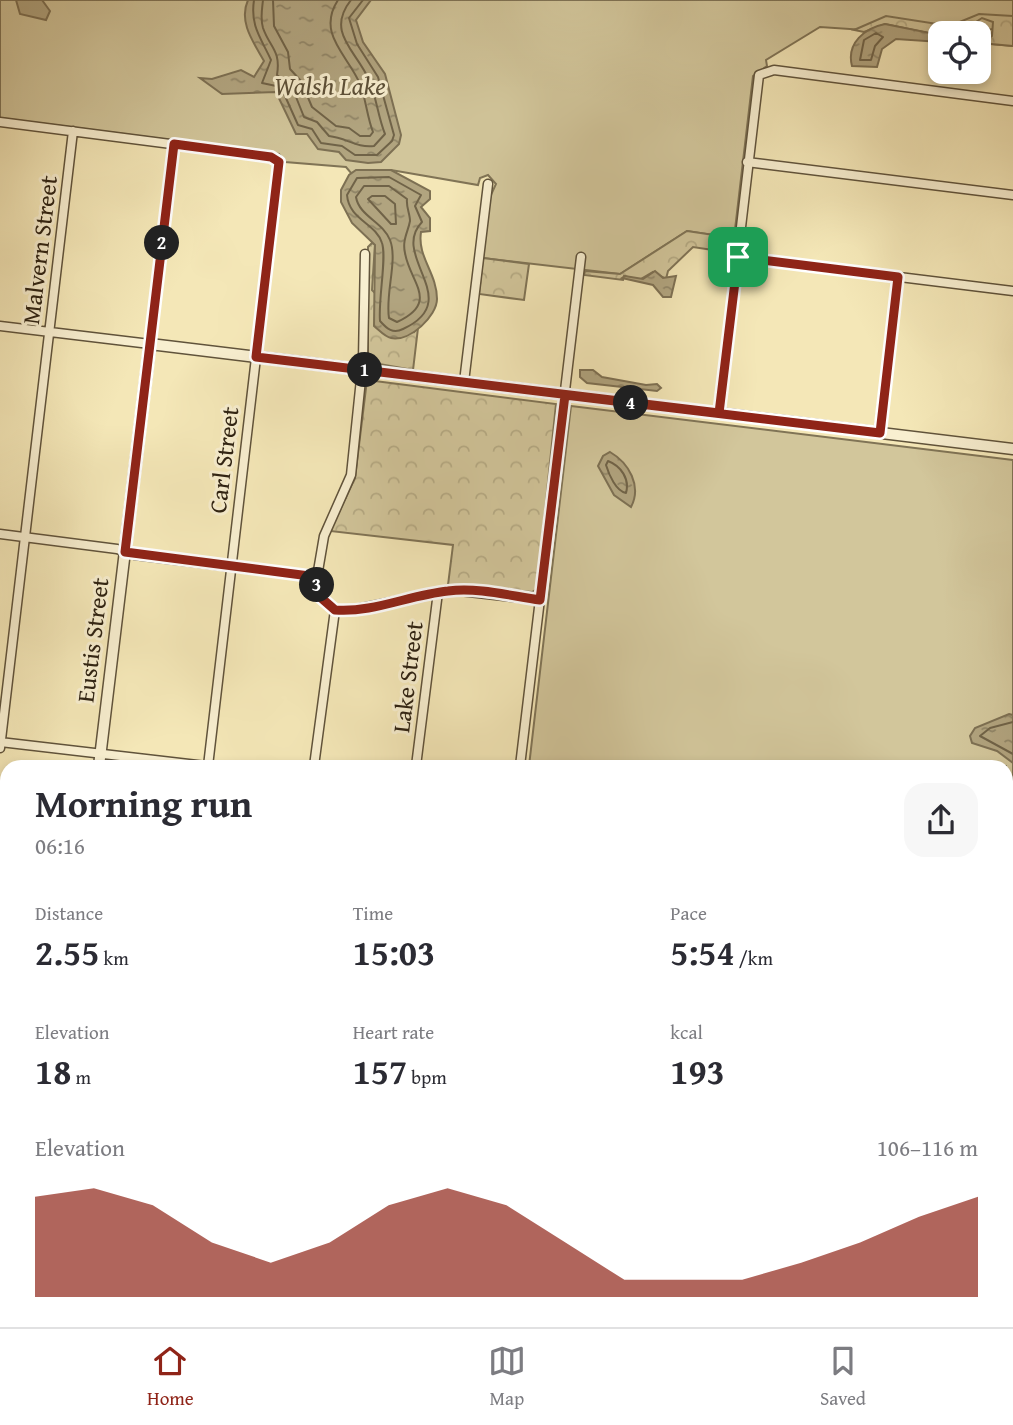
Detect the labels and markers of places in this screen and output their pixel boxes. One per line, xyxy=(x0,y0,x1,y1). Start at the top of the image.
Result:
pin: 2 xyxy=(144,226,180,260)
pin xyxy=(708,227,768,287)
pin: 1 xyxy=(348,352,382,388)
pin: 4 xyxy=(614,386,648,420)
pin: 3 xyxy=(300,568,334,602)

